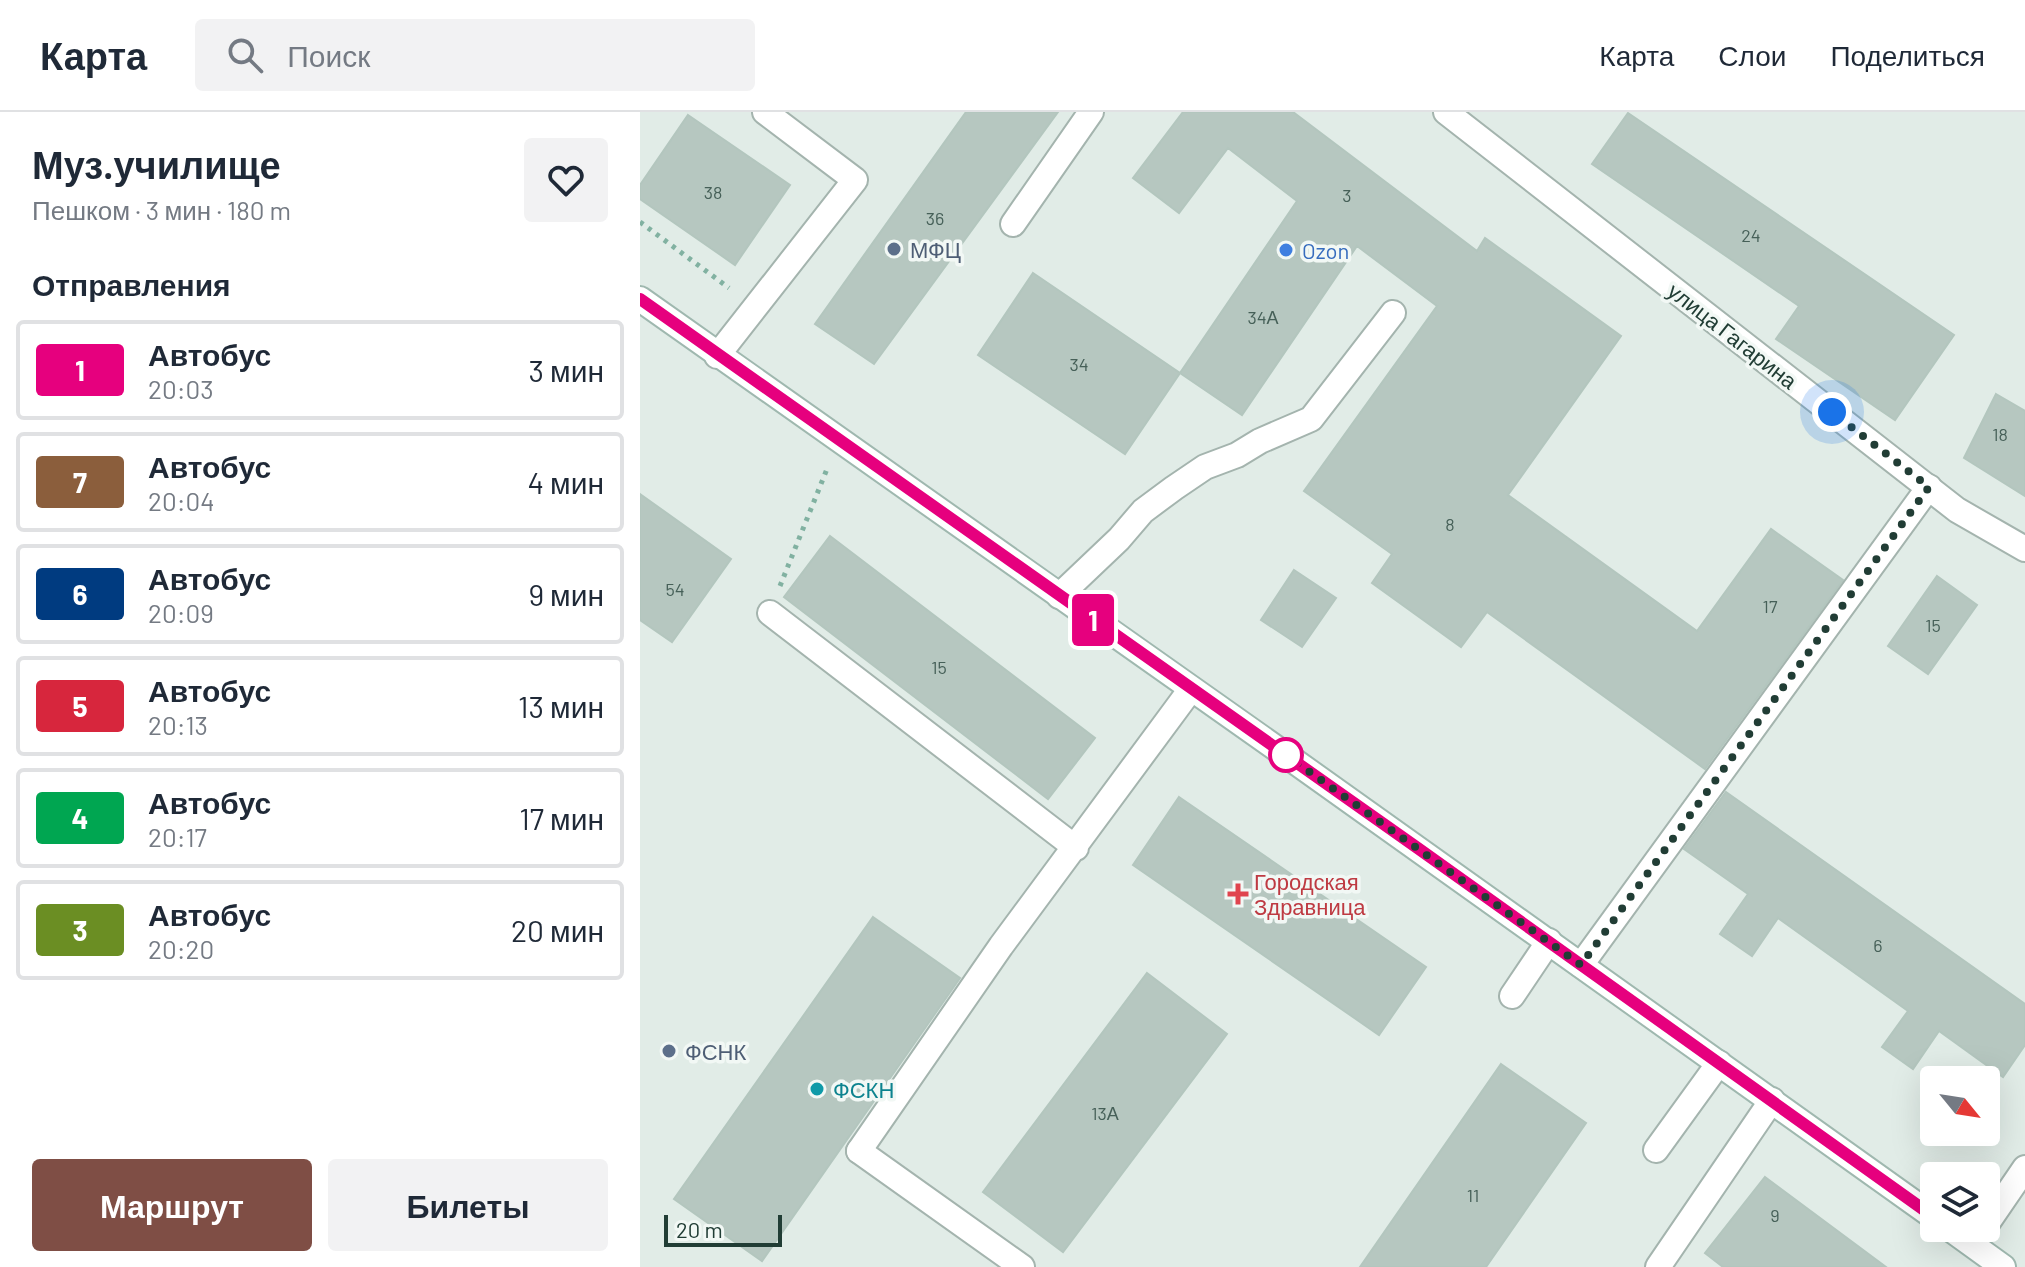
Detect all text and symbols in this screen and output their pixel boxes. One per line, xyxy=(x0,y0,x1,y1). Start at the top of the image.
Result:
search box xyxy=(195,19,755,91)
text: Карта xyxy=(40,32,147,78)
icon: search xyxy=(223,33,267,77)
text: Поиск xyxy=(287,37,370,73)
text: Карта xyxy=(1599,38,1674,72)
text: Слои xyxy=(1718,38,1786,72)
text: Поделиться xyxy=(1830,38,1985,72)
button: heart xyxy=(524,138,608,222)
text: Муз.училище xyxy=(32,141,281,187)
house number: 38 xyxy=(704,181,722,203)
house number: 3 xyxy=(1342,184,1352,206)
text: Пешком · 3 мин · 180 m xyxy=(32,194,291,225)
house number: 36 xyxy=(926,207,944,229)
house number: 24 xyxy=(1741,224,1761,246)
place label: МФЦ xyxy=(910,236,961,263)
place label: Ozon xyxy=(1302,237,1349,263)
marker: МФЦ xyxy=(885,240,903,258)
marker: Ozon xyxy=(1277,241,1295,259)
text: Отправления xyxy=(32,266,231,302)
street label: улица Гагарина xyxy=(1663,277,1803,395)
house number: 34А xyxy=(1247,306,1279,328)
text: Автобус xyxy=(148,336,271,372)
text: 3 мин xyxy=(529,352,604,388)
text: 1 xyxy=(75,353,85,387)
house number: 34 xyxy=(1069,353,1089,375)
text: 20:03 xyxy=(148,373,214,404)
your location xyxy=(1812,392,1852,432)
house number: 18 xyxy=(1992,423,2008,445)
text: Автобус xyxy=(148,448,271,484)
text: 4 мин xyxy=(528,464,604,500)
text: 7 xyxy=(73,465,87,499)
text: 20:04 xyxy=(148,485,214,516)
house number: 8 xyxy=(1445,513,1455,535)
text: Автобус xyxy=(148,560,271,596)
text: 9 мин xyxy=(528,576,604,612)
text: 6 xyxy=(72,577,88,611)
house number: 54 xyxy=(665,578,685,600)
line badge: 1 xyxy=(1067,594,1119,646)
house number: 17 xyxy=(1763,595,1778,617)
text: 20:09 xyxy=(148,597,214,628)
text: 1 xyxy=(1088,603,1098,637)
house number: 15 xyxy=(1925,614,1941,636)
house number: 15 xyxy=(931,656,947,678)
text: Автобус xyxy=(148,672,271,708)
text: 13 мин xyxy=(518,688,604,724)
text: 5 xyxy=(72,689,88,723)
text: 20:13 xyxy=(148,709,208,740)
unlabelled marker xyxy=(1269,738,1303,772)
text: Автобус xyxy=(148,784,271,820)
text: 17 мин xyxy=(519,800,604,836)
text: 4 xyxy=(72,801,88,835)
text: 20:17 xyxy=(148,821,207,852)
place label: Городская Здравница xyxy=(1254,868,1366,920)
marker: Городская Здравница xyxy=(1229,885,1247,903)
text: Автобус xyxy=(148,896,271,932)
text: 20 мин xyxy=(511,912,604,948)
text: 3 xyxy=(72,913,88,947)
text: 20:20 xyxy=(148,933,214,964)
house number: 6 xyxy=(1873,934,1883,956)
place label: ФСНК xyxy=(685,1038,747,1064)
marker: ФСНК xyxy=(660,1042,678,1060)
north arrow xyxy=(1920,1066,2000,1146)
map controls xyxy=(1920,1066,2000,1242)
place label: ФСКН xyxy=(833,1076,894,1102)
marker: ФСКН xyxy=(808,1080,826,1098)
house number: 13А xyxy=(1091,1102,1119,1124)
button: Маршрут xyxy=(32,1159,312,1251)
button: Билеты xyxy=(328,1159,608,1251)
button: layers xyxy=(1920,1162,2000,1242)
house number: 11 xyxy=(1467,1184,1479,1206)
house number: 9 xyxy=(1770,1204,1780,1226)
scale bar xyxy=(664,1211,782,1247)
text: 20 m xyxy=(676,1216,723,1242)

